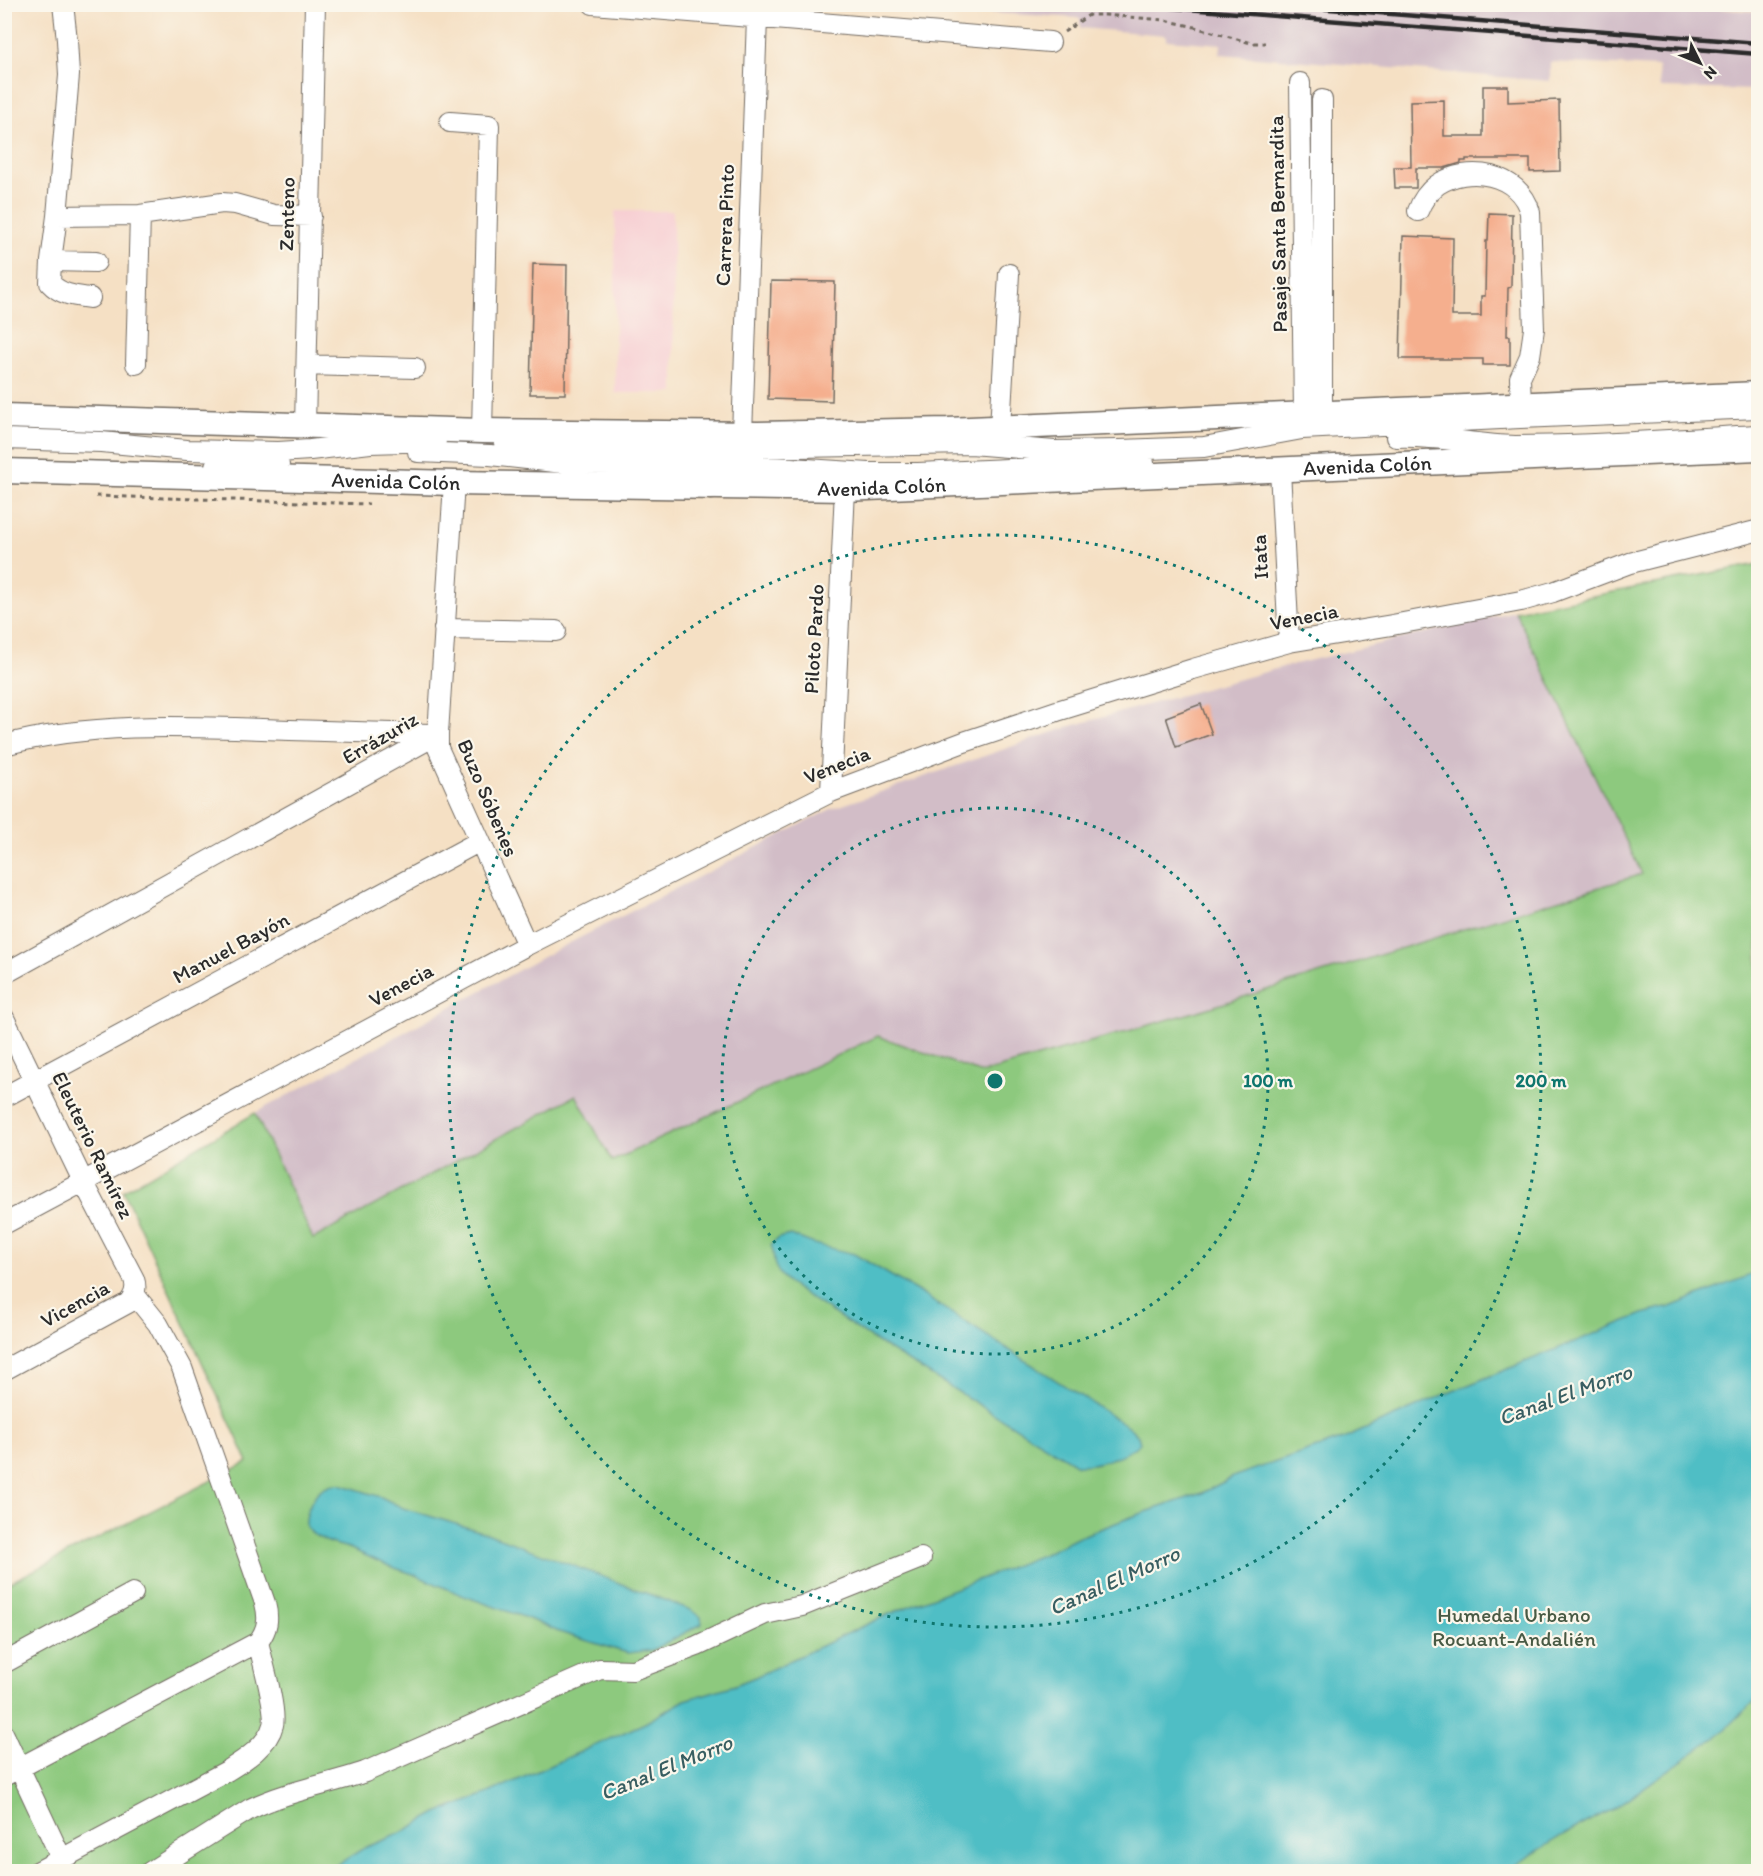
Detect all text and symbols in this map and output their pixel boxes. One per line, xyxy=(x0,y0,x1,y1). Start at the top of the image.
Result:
north arrow xyxy=(1670,33,1730,93)
text: N xyxy=(1700,62,1721,83)
street label: Pasaje Santa Bernardita xyxy=(1263,115,1292,333)
street label: Carrera Pinto xyxy=(710,163,739,287)
street label: Zenteno xyxy=(273,177,300,251)
street label: Avenida Colón xyxy=(1302,450,1432,480)
street label: Avenida Colón xyxy=(331,467,460,495)
street label: Avenida Colón xyxy=(817,471,947,501)
street label: Itata xyxy=(1246,534,1273,580)
street label: Piloto Pardo xyxy=(798,583,829,695)
street label: Venecia xyxy=(1268,598,1340,635)
street label: Errázuriz xyxy=(337,706,422,769)
street label: Buzo Sóbenes xyxy=(452,735,524,860)
street label: Venecia xyxy=(800,740,874,789)
street label: Manuel Bayón xyxy=(168,906,294,989)
street label: Venecia xyxy=(364,957,437,1012)
street label: Eleuterio Ramírez xyxy=(47,1067,140,1223)
text: 100 m xyxy=(1243,1070,1294,1092)
text: 200 m xyxy=(1516,1070,1567,1092)
centre of rings xyxy=(985,1071,1005,1091)
street label: Vicencia xyxy=(36,1274,114,1333)
water label: Canal El Morro xyxy=(1495,1358,1636,1431)
water label: Canal El Morro xyxy=(1045,1539,1184,1621)
park label: Humedal Urbano Rocuant-Andalién xyxy=(1432,1602,1596,1651)
water label: Canal El Morro xyxy=(596,1728,737,1806)

